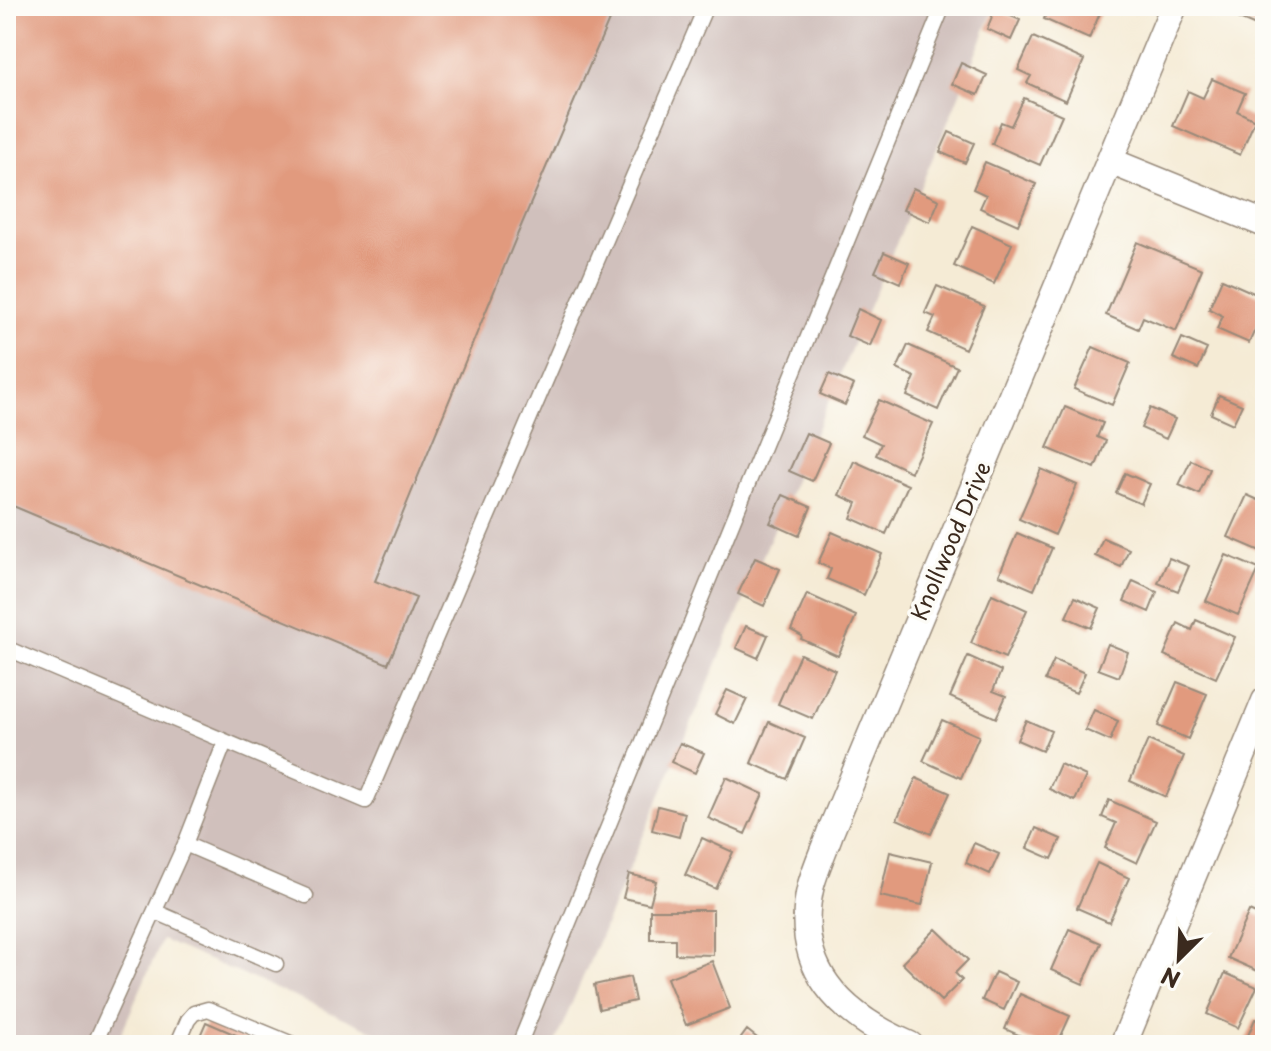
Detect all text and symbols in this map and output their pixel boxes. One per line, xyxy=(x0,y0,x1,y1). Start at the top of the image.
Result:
street label: Knollwood Drive xyxy=(901,456,998,625)
north arrow xyxy=(1139,919,1219,999)
text: N xyxy=(1156,960,1185,997)

